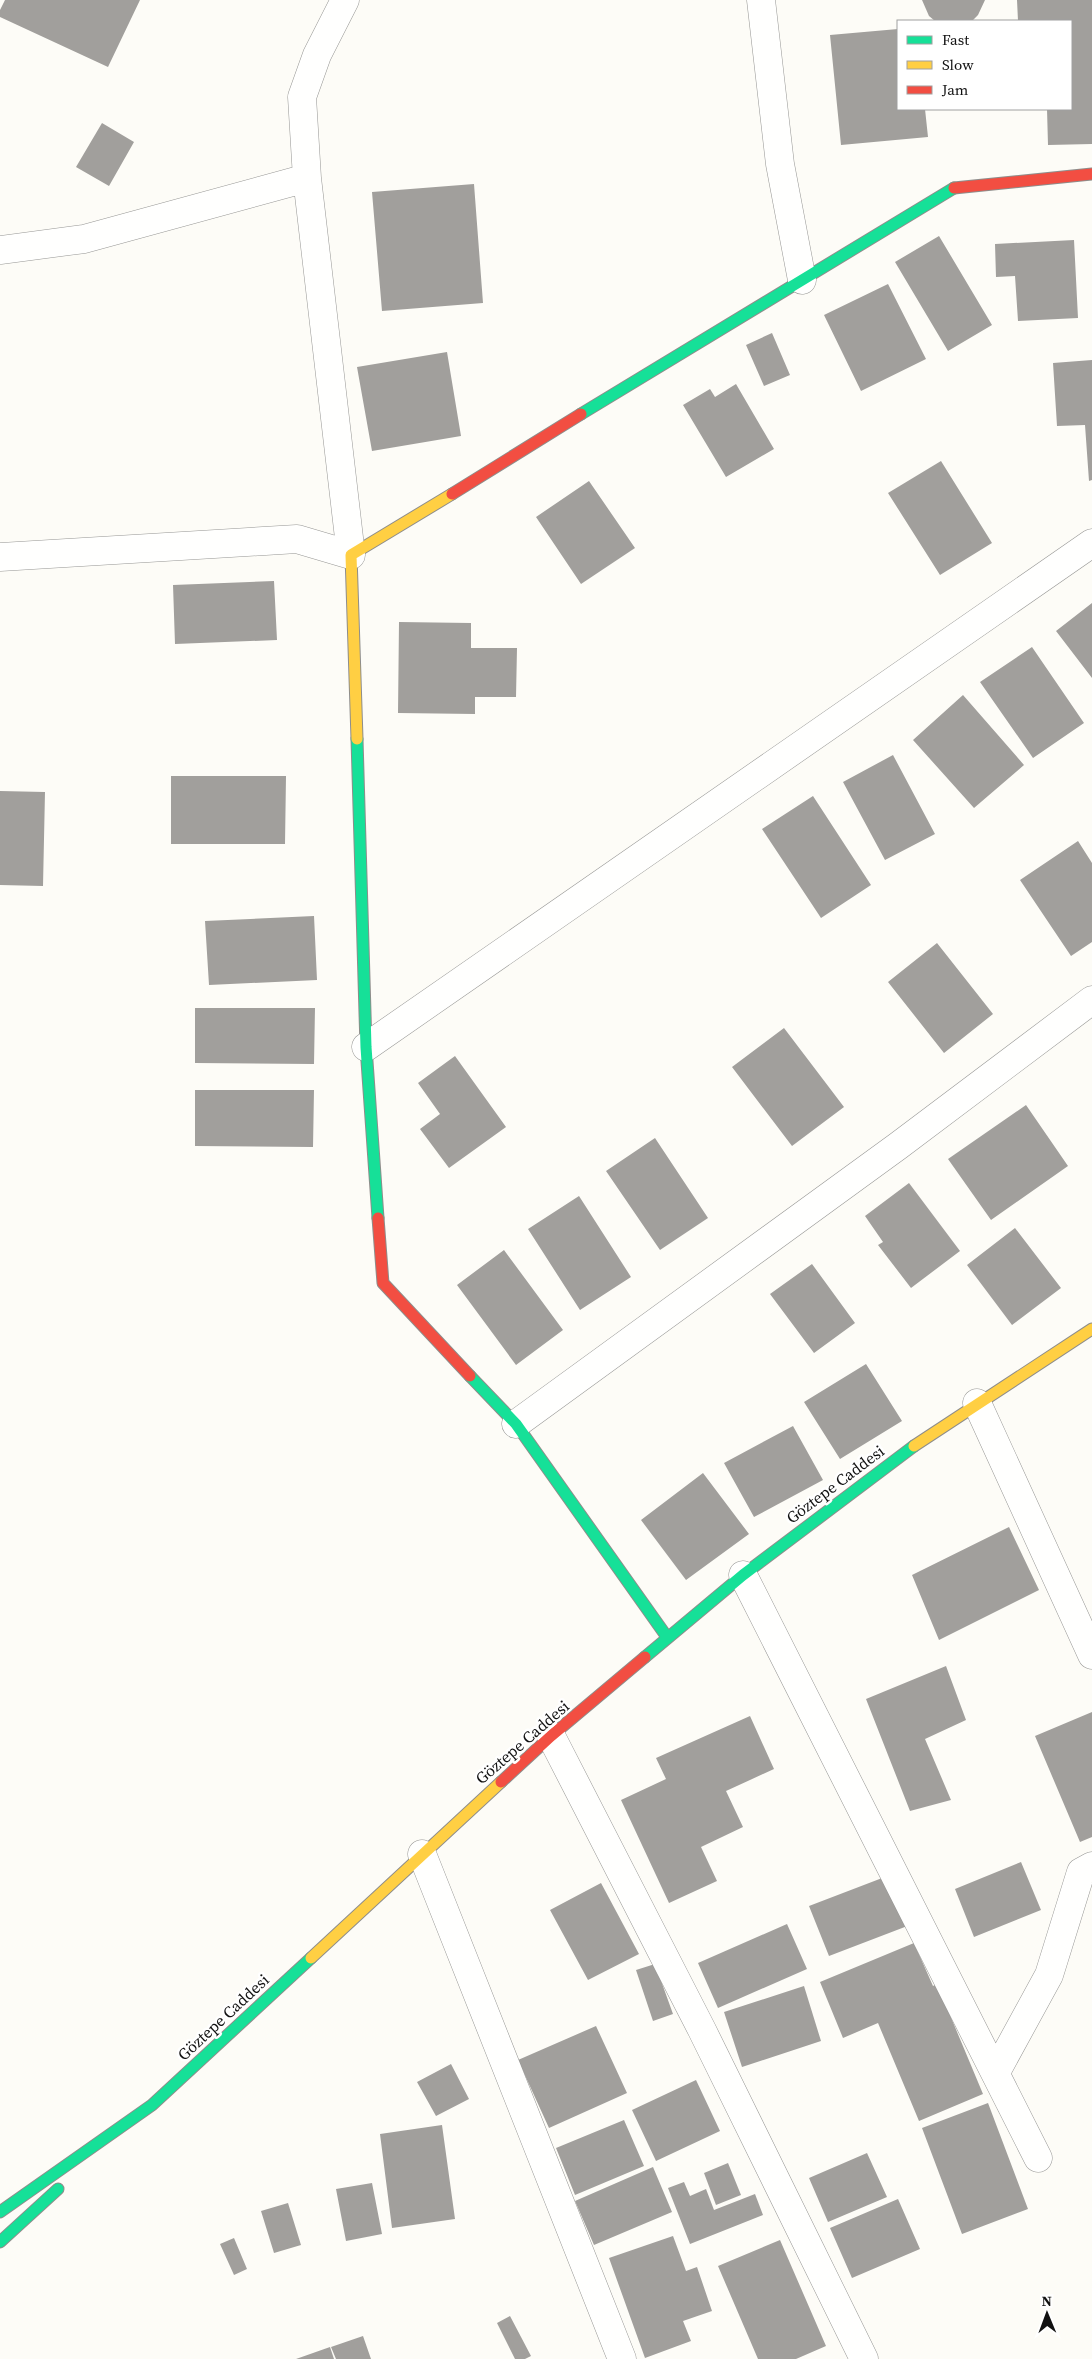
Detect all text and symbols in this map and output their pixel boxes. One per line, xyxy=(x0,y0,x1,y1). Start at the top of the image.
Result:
legend xyxy=(897,20,1072,110)
text: Fast xyxy=(942,29,969,50)
text: Slow xyxy=(942,54,974,75)
text: Jam xyxy=(941,79,969,100)
street label: Göztepe Caddesi xyxy=(781,1440,889,1528)
street label: Göztepe Caddesi xyxy=(470,1695,574,1789)
street label: Göztepe Caddesi xyxy=(172,1969,274,2065)
north arrow xyxy=(1022,2289,1072,2339)
text: N xyxy=(1041,2291,1052,2311)

